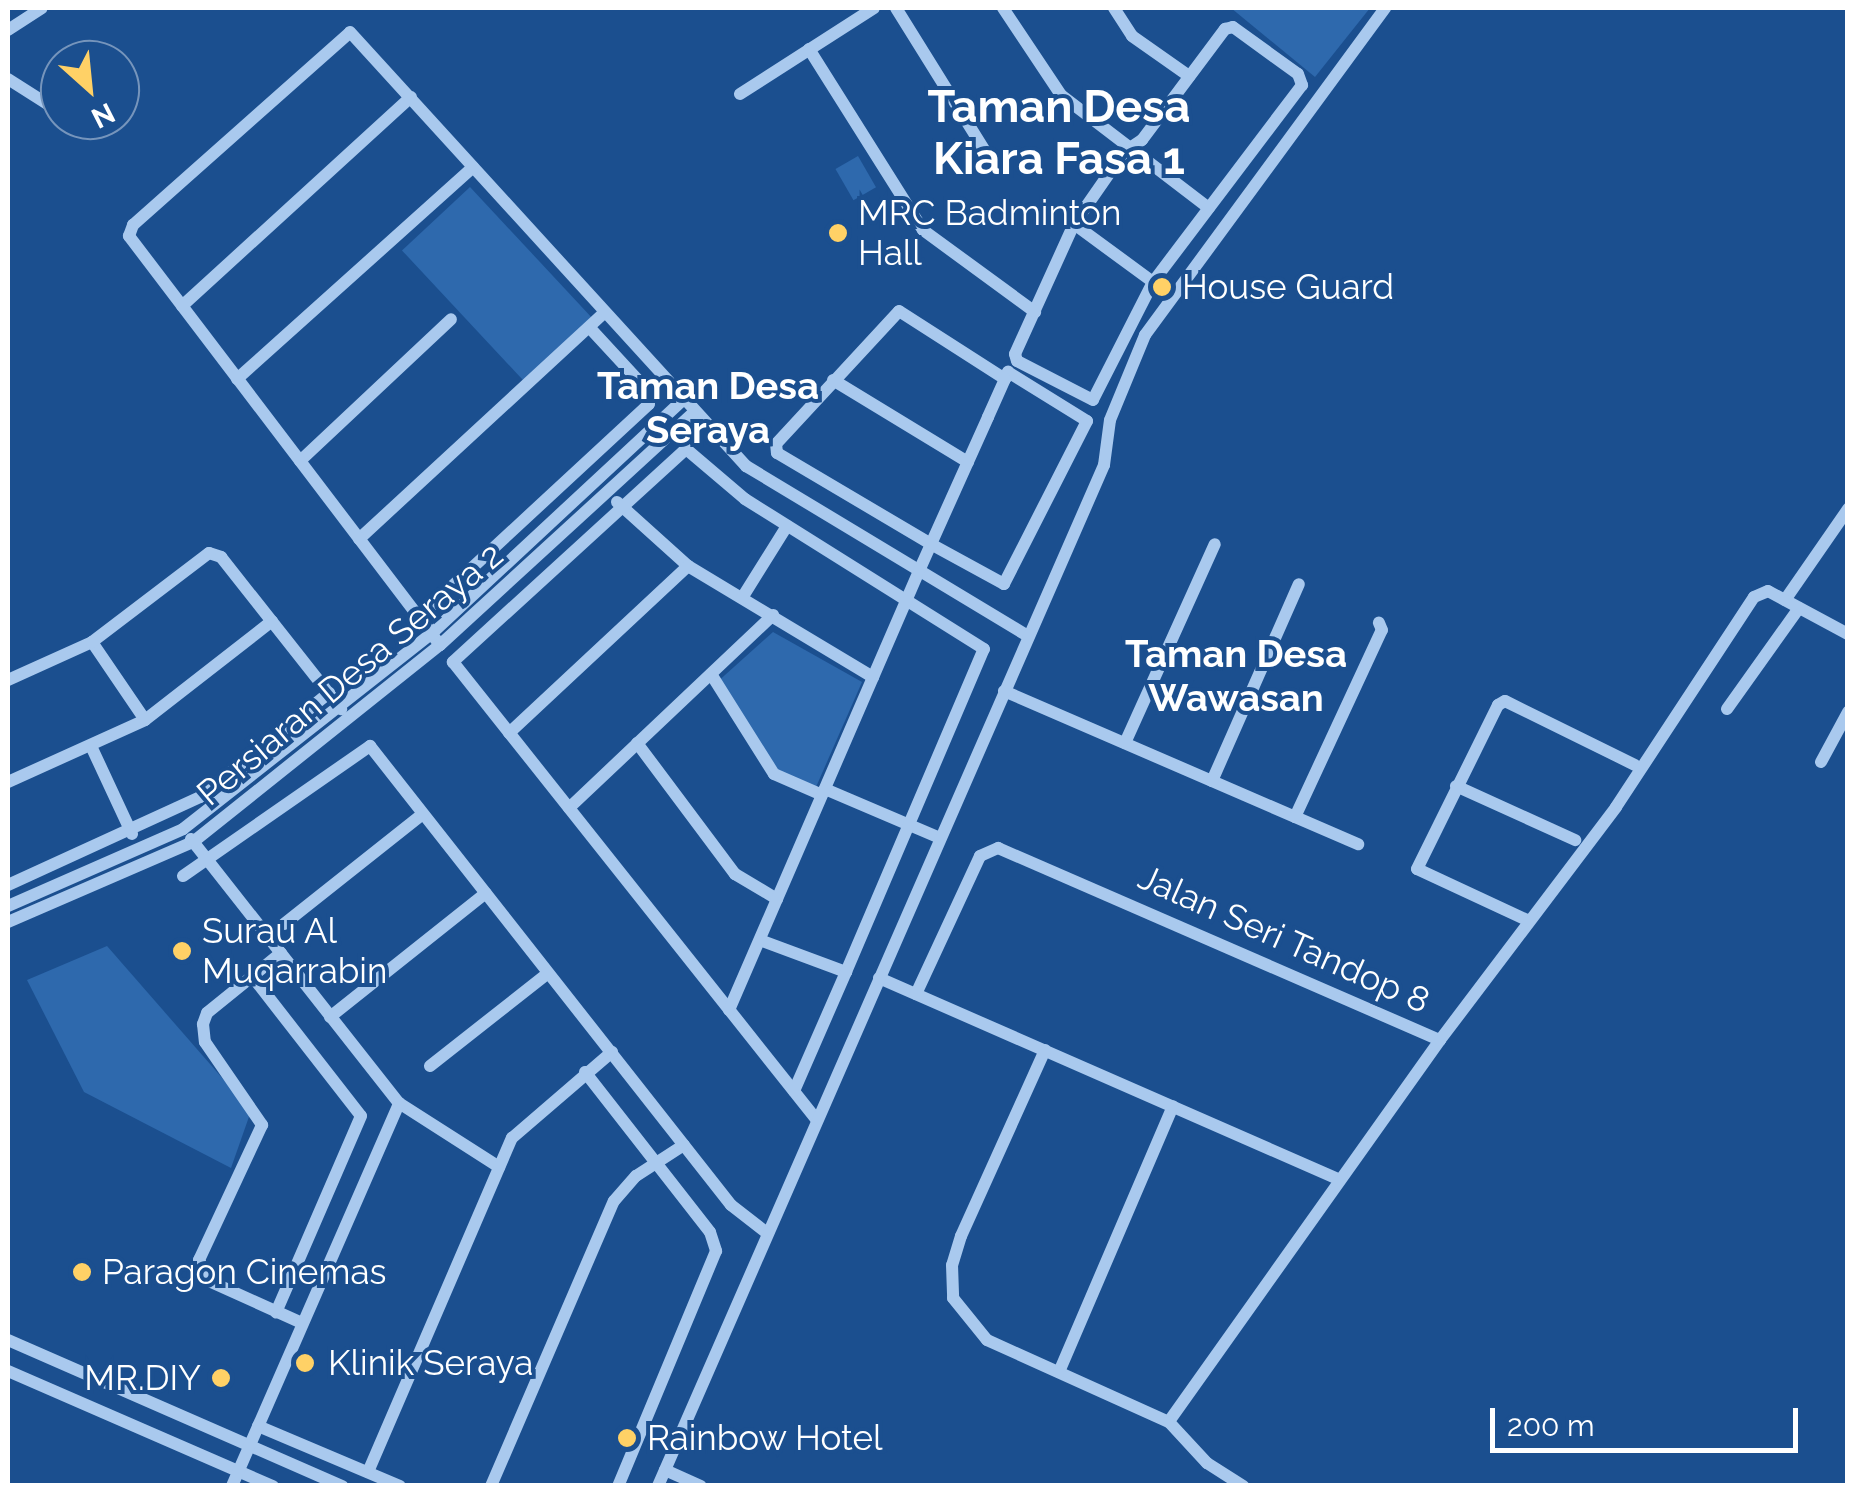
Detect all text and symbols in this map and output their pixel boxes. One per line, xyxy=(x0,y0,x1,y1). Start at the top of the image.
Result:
north arrow xyxy=(40,40,140,140)
district label: Taman Desa Kiara Fasa 1 xyxy=(928,80,1190,186)
text: N xyxy=(86,96,120,135)
place label: MRC Badminton Hall xyxy=(858,192,1121,274)
marker: MRC Badminton Hall xyxy=(827,222,849,244)
place label: House Guard xyxy=(1182,266,1394,308)
marker: House Guard xyxy=(1151,276,1173,298)
district label: Taman Desa Seraya xyxy=(597,363,819,452)
street label: Persiaran Desa Seraya 2 xyxy=(189,534,511,814)
district label: Taman Desa Wawasan xyxy=(1125,631,1347,721)
street label: Jalan Seri Tandop 8 xyxy=(1131,856,1437,1022)
place label: Surau Al Muqarrabin xyxy=(202,910,387,992)
marker: Surau Al Muqarrabin xyxy=(171,940,193,962)
place label: Paragon Cinemas xyxy=(102,1251,386,1293)
marker: Paragon Cinemas xyxy=(71,1261,93,1283)
place label: Klinik Seraya xyxy=(328,1342,533,1384)
marker: Klinik Seraya xyxy=(292,1350,318,1376)
place label: MR.DIY xyxy=(84,1357,201,1399)
marker: MR.DIY xyxy=(210,1367,232,1389)
scale bar xyxy=(1495,1388,1802,1450)
text: 200 m xyxy=(1507,1408,1595,1443)
place label: Rainbow Hotel xyxy=(647,1417,883,1459)
marker: Rainbow Hotel xyxy=(616,1427,638,1449)

